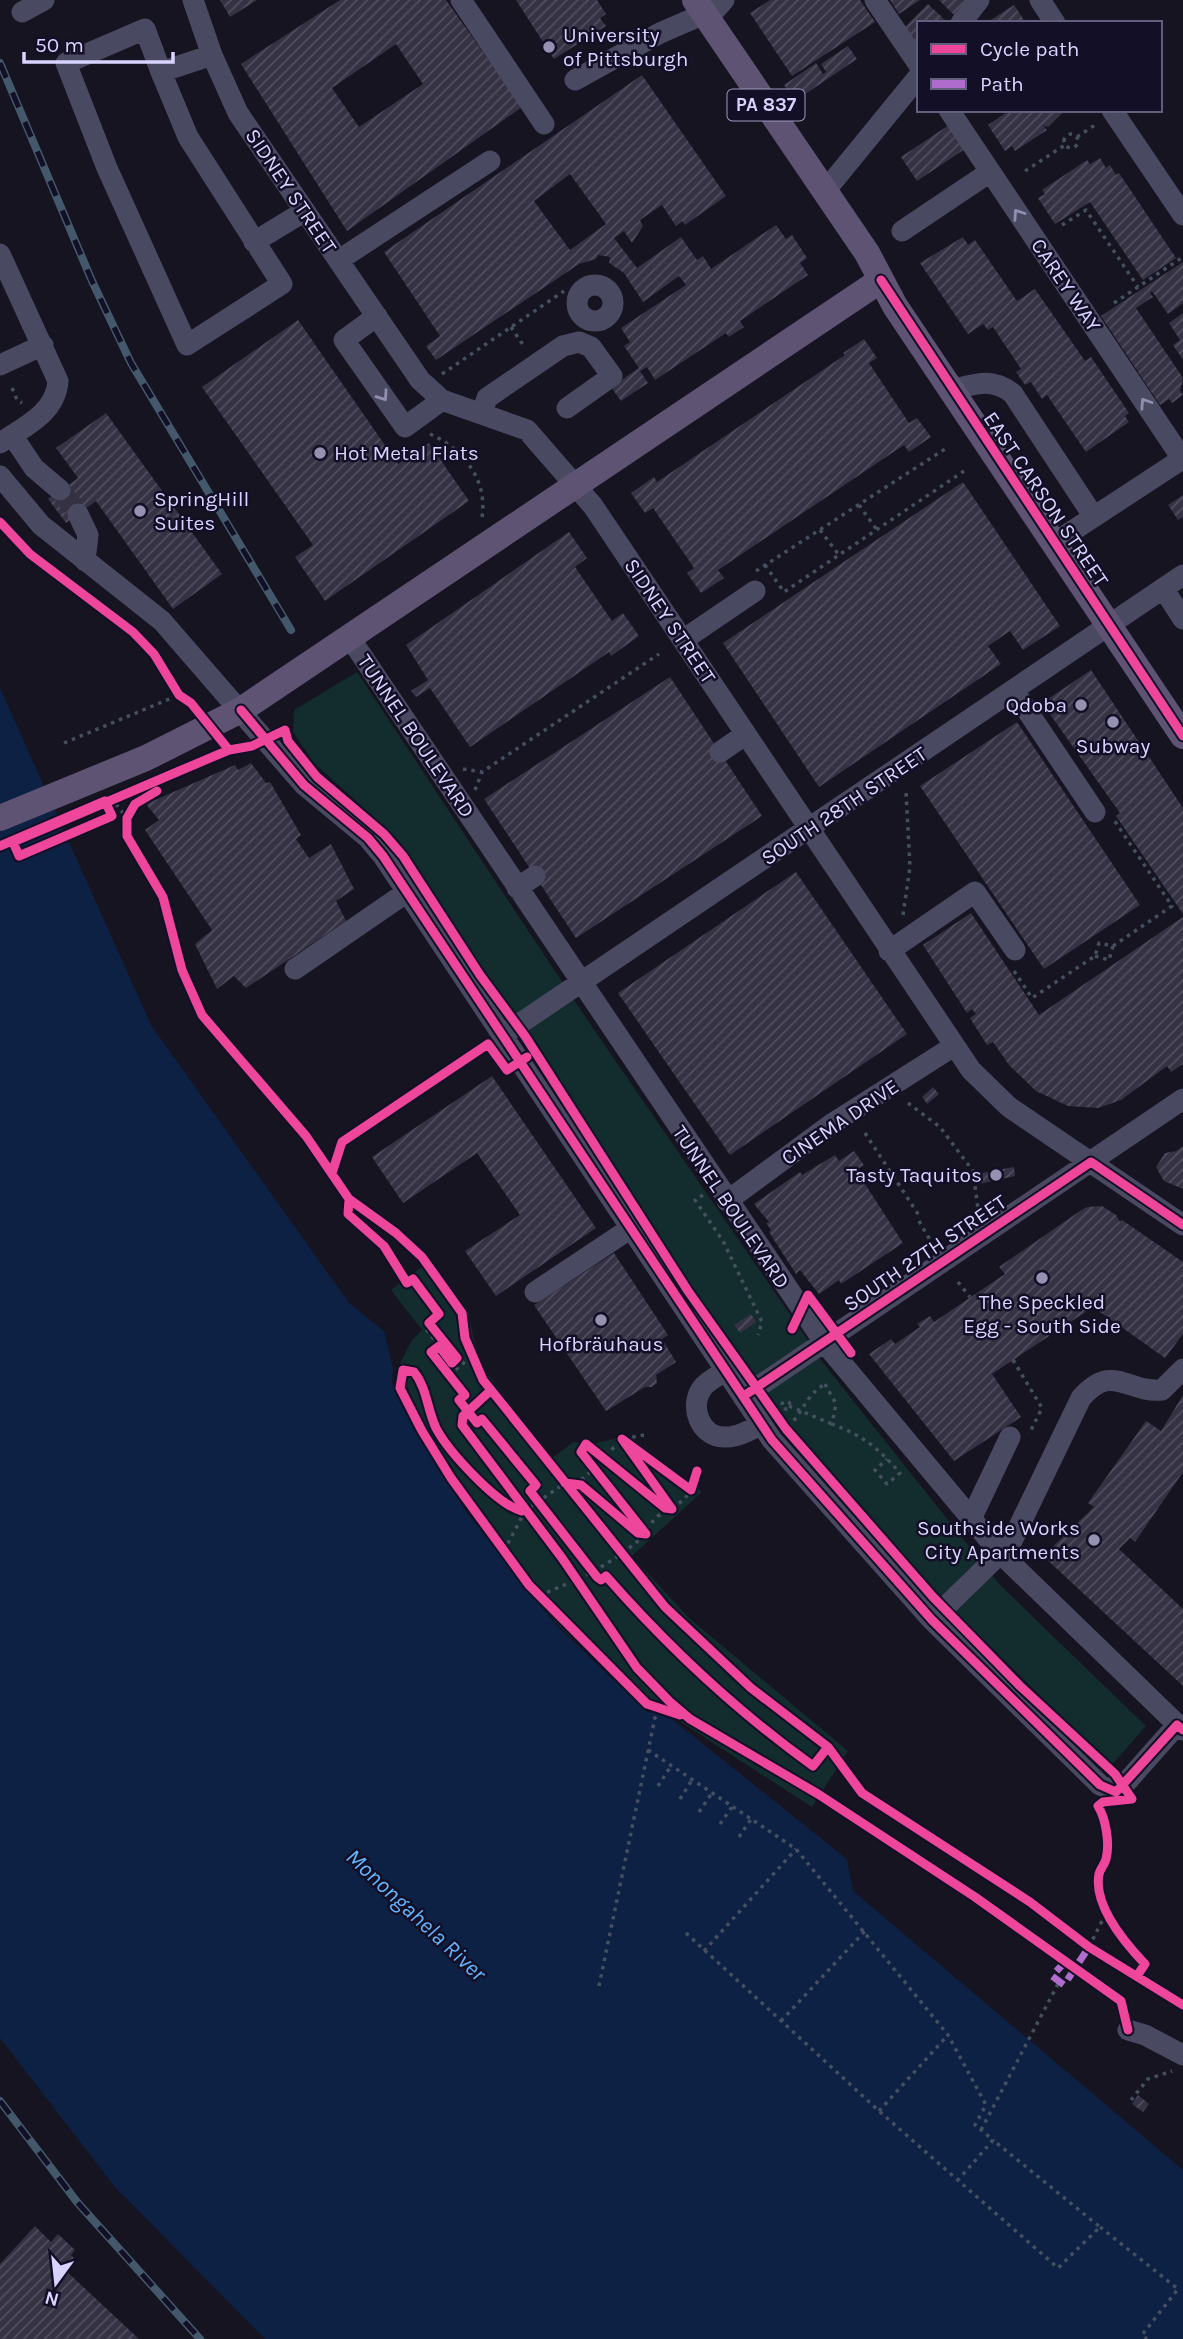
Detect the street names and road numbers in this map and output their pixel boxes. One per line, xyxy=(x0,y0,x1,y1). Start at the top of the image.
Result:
road number: PA 837 xyxy=(728,90,804,120)
street label: SIDNEY STREET xyxy=(240,124,342,258)
street label: CAREY WAY xyxy=(1026,234,1106,337)
street label: EAST CARSON STREET xyxy=(979,407,1114,591)
street label: SIDNEY STREET xyxy=(619,554,721,688)
street label: TUNNEL BOULEVARD xyxy=(353,650,479,822)
street label: SOUTH 28TH STREET xyxy=(757,741,932,870)
street label: CINEMA DRIVE xyxy=(777,1074,903,1170)
street label: TUNNEL BOULEVARD xyxy=(668,1121,794,1293)
street label: SOUTH 27TH STREET xyxy=(839,1189,1011,1316)

